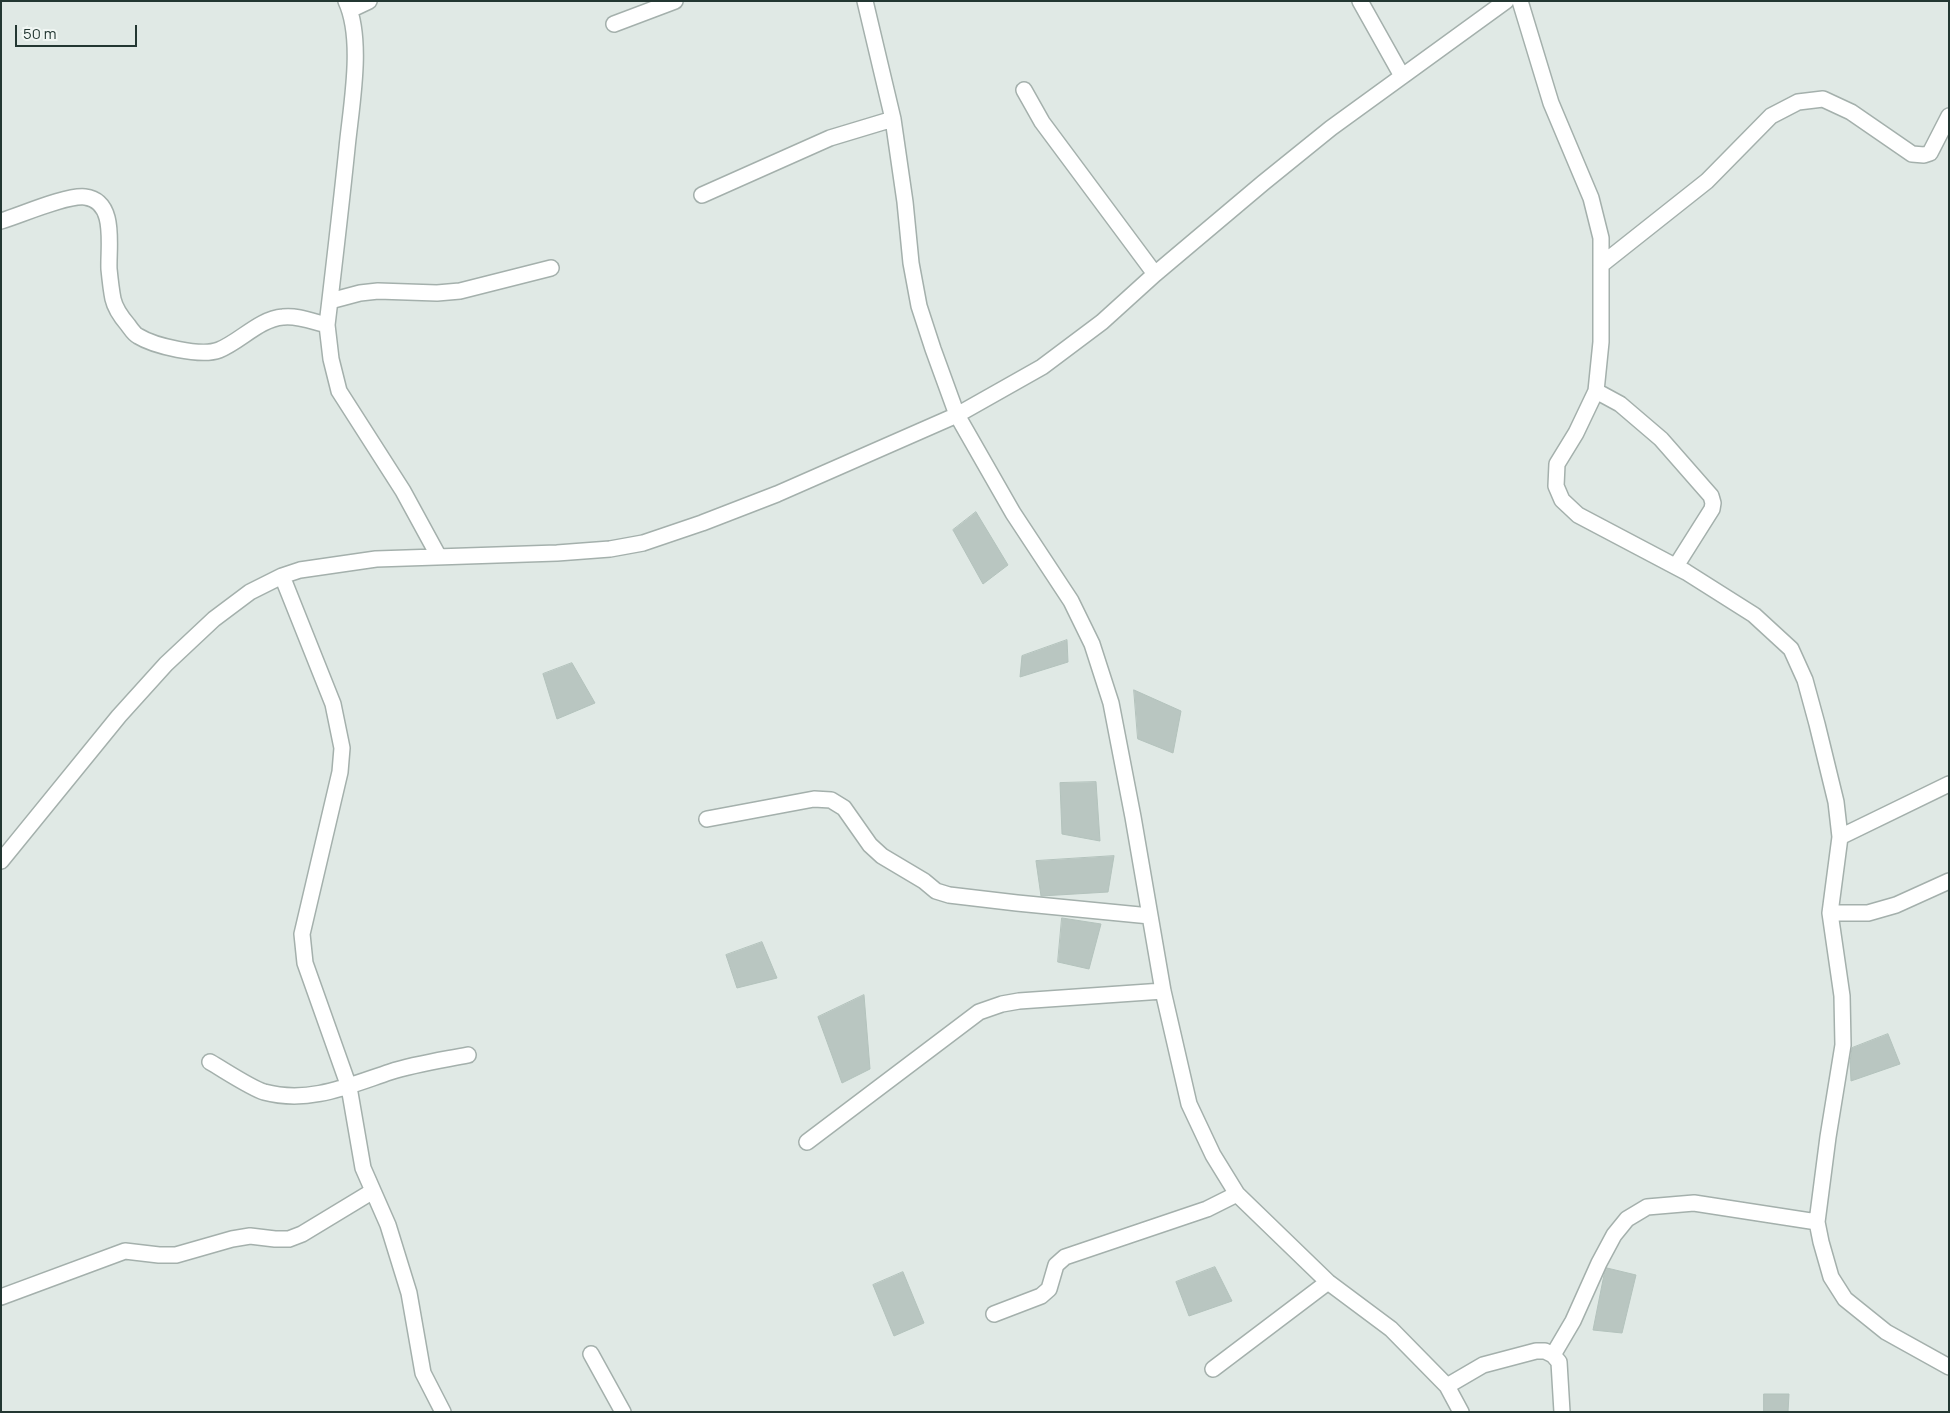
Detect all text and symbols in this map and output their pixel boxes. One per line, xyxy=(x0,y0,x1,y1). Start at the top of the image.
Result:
scale bar xyxy=(18,15,140,47)
text: 50 m xyxy=(23,23,57,44)

